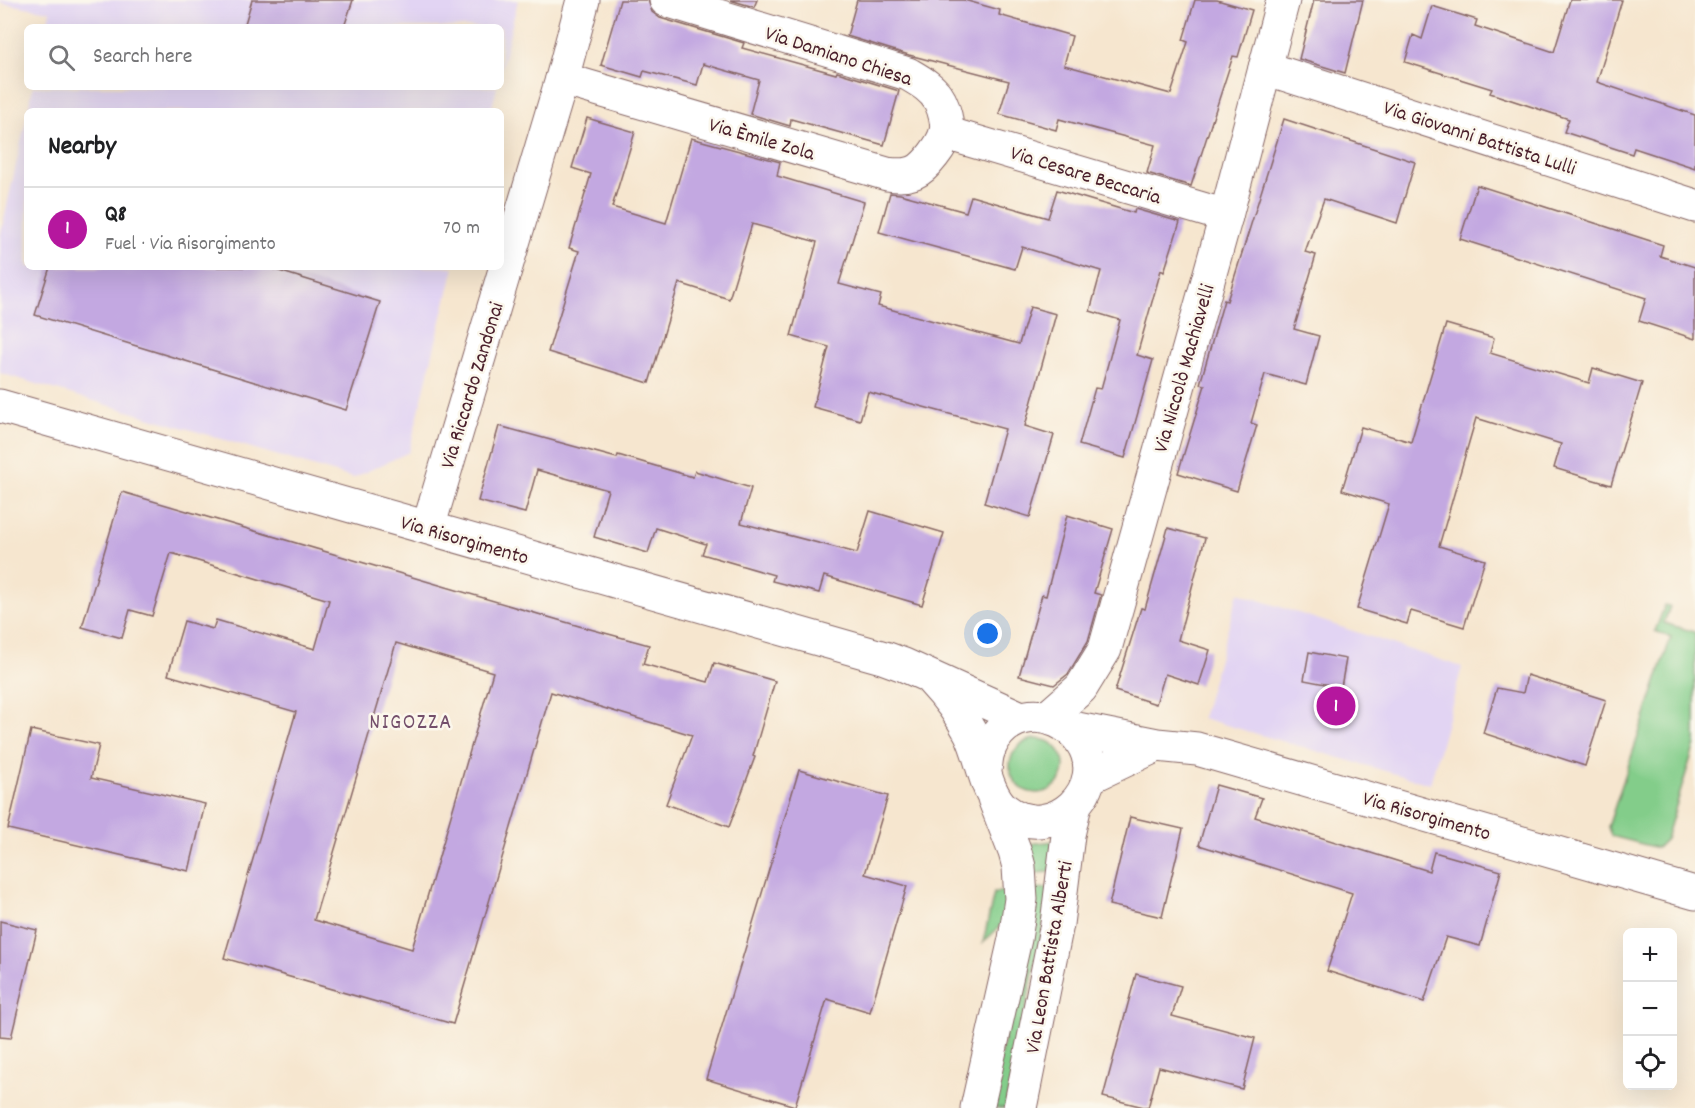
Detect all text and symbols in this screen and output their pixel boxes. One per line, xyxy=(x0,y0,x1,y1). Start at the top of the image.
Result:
street label: Via Damiano Chiesa xyxy=(761,20,917,96)
search box xyxy=(24,24,504,90)
icon: search xyxy=(45,41,78,74)
text: Search here xyxy=(93,42,192,73)
street label: Via Giovanni Battista Lulli xyxy=(1379,95,1579,185)
street label: Via Èmile Zola xyxy=(705,111,819,171)
text: Nearby xyxy=(48,129,116,166)
street label: Via Cesare Beccaria xyxy=(1006,140,1165,214)
text: Q8 xyxy=(105,200,127,231)
text: 1 xyxy=(65,215,70,243)
text: 70 m xyxy=(443,215,480,243)
text: Fuel · Via Risorgimento xyxy=(105,231,276,259)
street label: Via Niccolò Machiavelli xyxy=(1147,281,1224,457)
street label: Via Riccardo Zandonai xyxy=(434,299,513,473)
street label: Via Risorgimento xyxy=(397,509,532,575)
your location xyxy=(973,619,1002,648)
pin: 1 xyxy=(1316,684,1356,728)
district label: NIGOZZA xyxy=(369,708,453,739)
street label: Via Risorgimento xyxy=(1359,785,1494,851)
street label: Via Leon Battista Alberti xyxy=(1019,859,1083,1056)
map controls xyxy=(1623,928,1677,1090)
button: + xyxy=(1623,928,1677,982)
button: − xyxy=(1623,982,1677,1036)
button: locate xyxy=(1623,1036,1677,1090)

